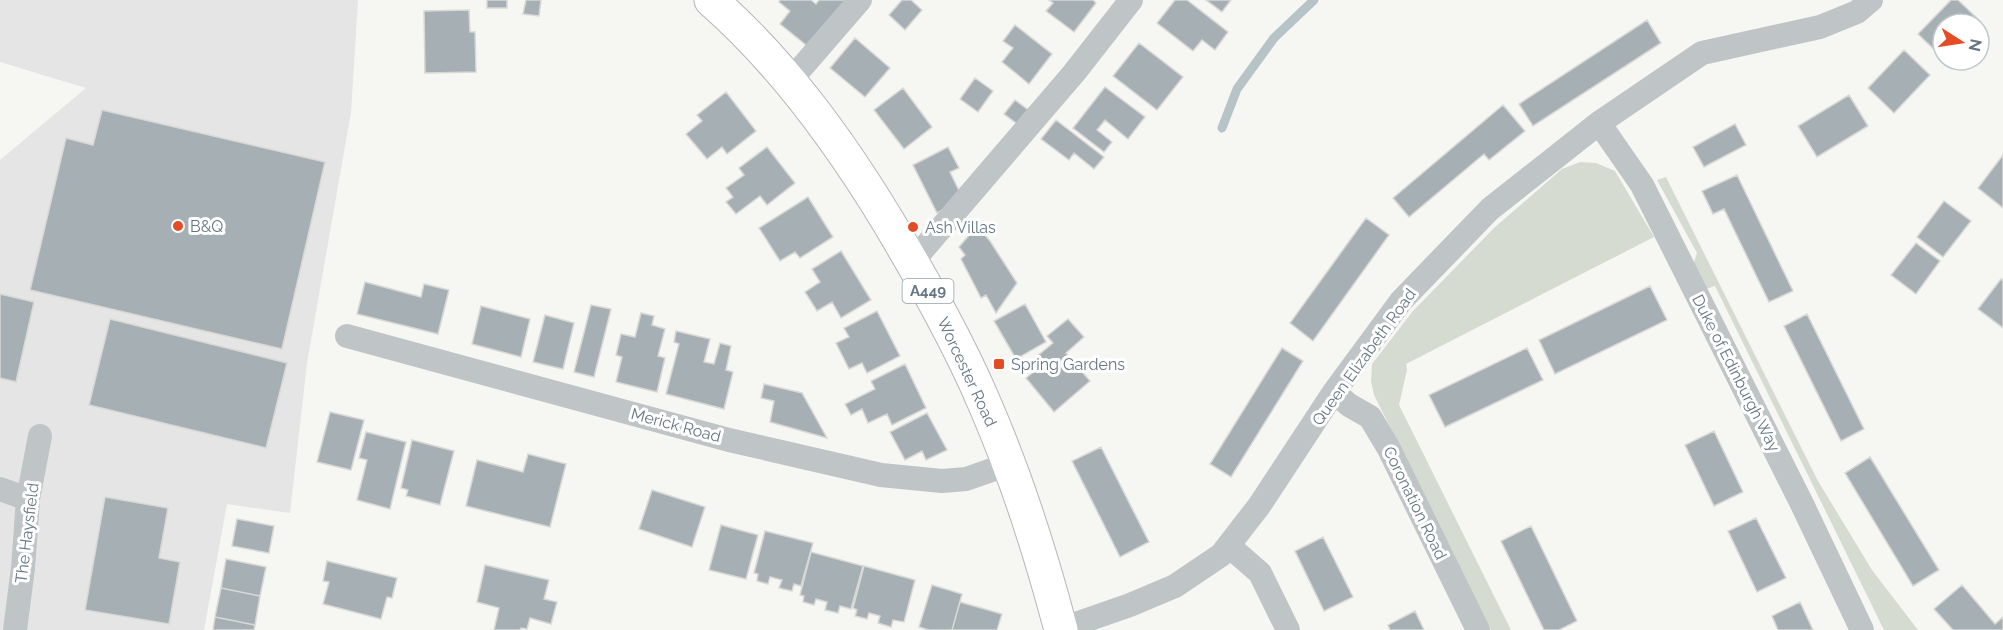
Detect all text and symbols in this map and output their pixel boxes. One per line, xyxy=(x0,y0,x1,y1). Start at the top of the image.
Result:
north arrow xyxy=(1931,12,1991,72)
text: N xyxy=(1965,37,1986,53)
place label: B&Q xyxy=(190,217,223,236)
place label: Ash Villas xyxy=(925,218,996,237)
marker: B&Q xyxy=(171,219,185,233)
marker: Ash Villas xyxy=(906,220,920,234)
road number: A449 xyxy=(902,279,954,303)
street label: Queen Elizabeth Road xyxy=(1308,285,1420,429)
street label: Duke of Edinburgh Way xyxy=(1688,291,1784,455)
street label: Worcester Road xyxy=(933,314,1001,430)
place label: Spring Gardens xyxy=(1011,355,1125,374)
marker: Spring Gardens xyxy=(992,357,1006,371)
street label: Merick Road xyxy=(629,404,723,446)
street label: Coronation Road xyxy=(1379,443,1451,563)
street label: The Haysfield xyxy=(11,482,43,584)

